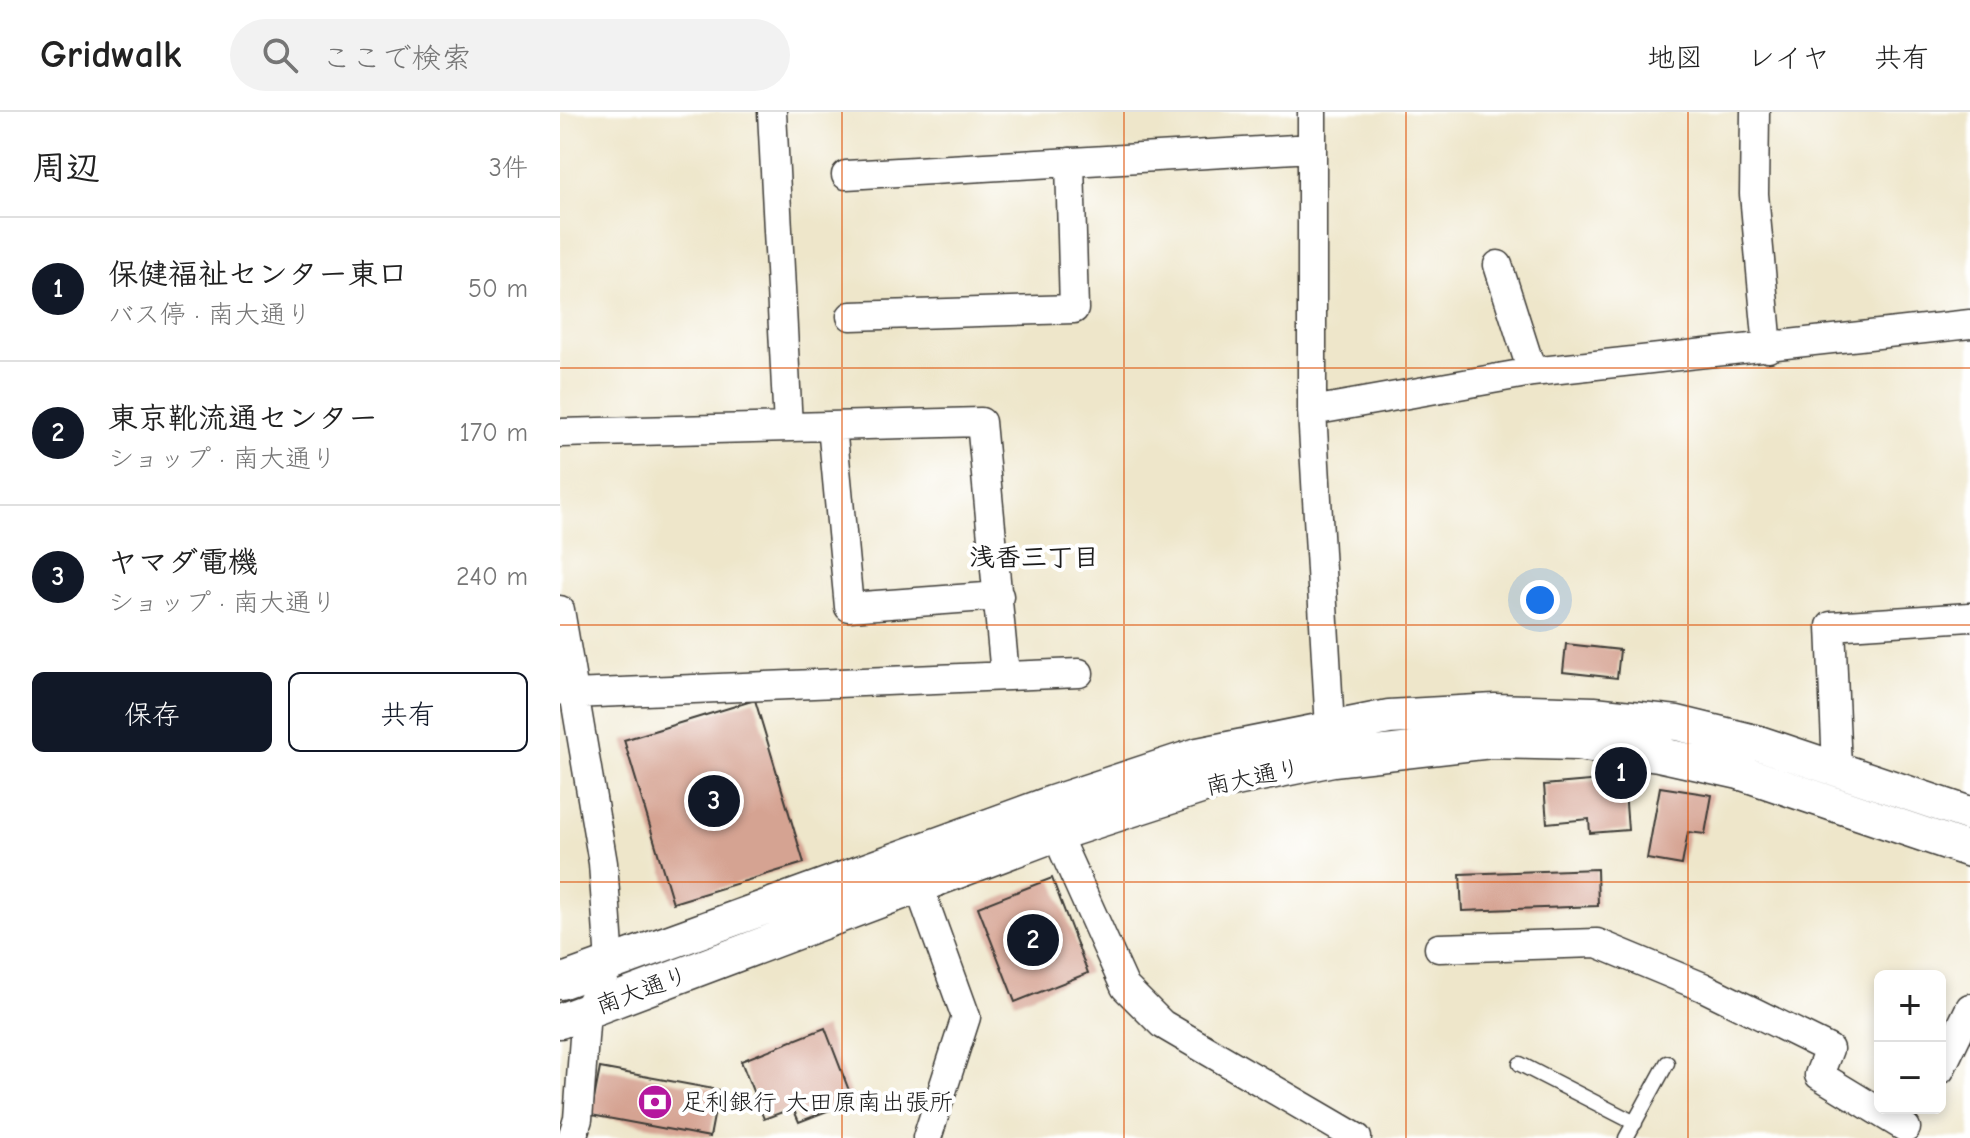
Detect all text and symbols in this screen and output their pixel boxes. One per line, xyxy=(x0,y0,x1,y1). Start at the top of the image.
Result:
search box xyxy=(230,19,790,91)
text: Gridwalk xyxy=(40,33,182,77)
icon: search xyxy=(258,33,302,77)
text: ここで検索 xyxy=(322,41,472,76)
text: 地図 xyxy=(1647,42,1703,74)
text: レイヤ xyxy=(1747,42,1830,74)
text: 共有 xyxy=(1874,42,1930,74)
text: 周辺 xyxy=(32,148,100,188)
text: 3件 xyxy=(489,153,528,183)
text: 保健福祉センター東口 xyxy=(108,257,408,292)
text: 1 xyxy=(53,274,63,304)
text: 50 m xyxy=(468,274,528,304)
text: バス停 · 南大通り xyxy=(108,300,312,330)
text: 東京靴流通センター xyxy=(108,401,378,436)
text: 2 xyxy=(52,418,64,448)
text: 170 m xyxy=(459,418,528,448)
text: ショップ · 南大通り xyxy=(108,444,337,474)
district label: 浅香三丁目 xyxy=(969,543,1099,573)
text: ヤマダ電機 xyxy=(108,545,258,580)
text: 3 xyxy=(52,562,64,592)
text: 240 m xyxy=(456,562,528,592)
your location xyxy=(1520,580,1560,620)
text: ショップ · 南大通り xyxy=(108,588,337,618)
button: 保存 xyxy=(32,672,272,752)
button: 共有 xyxy=(288,672,528,752)
pin: 1 xyxy=(1595,743,1647,803)
street label: 南大通り xyxy=(1203,753,1303,801)
pin: 3 xyxy=(688,771,740,831)
pin: 2 xyxy=(1007,910,1059,970)
street label: 南大通り xyxy=(592,960,692,1020)
map controls xyxy=(1874,970,1946,1114)
button: + xyxy=(1874,970,1946,1042)
button: − xyxy=(1874,1042,1946,1114)
bank icon: 足利銀行 大田原南出張所 xyxy=(636,1083,674,1121)
place label: 足利銀行 大田原南出張所 xyxy=(681,1088,953,1116)

